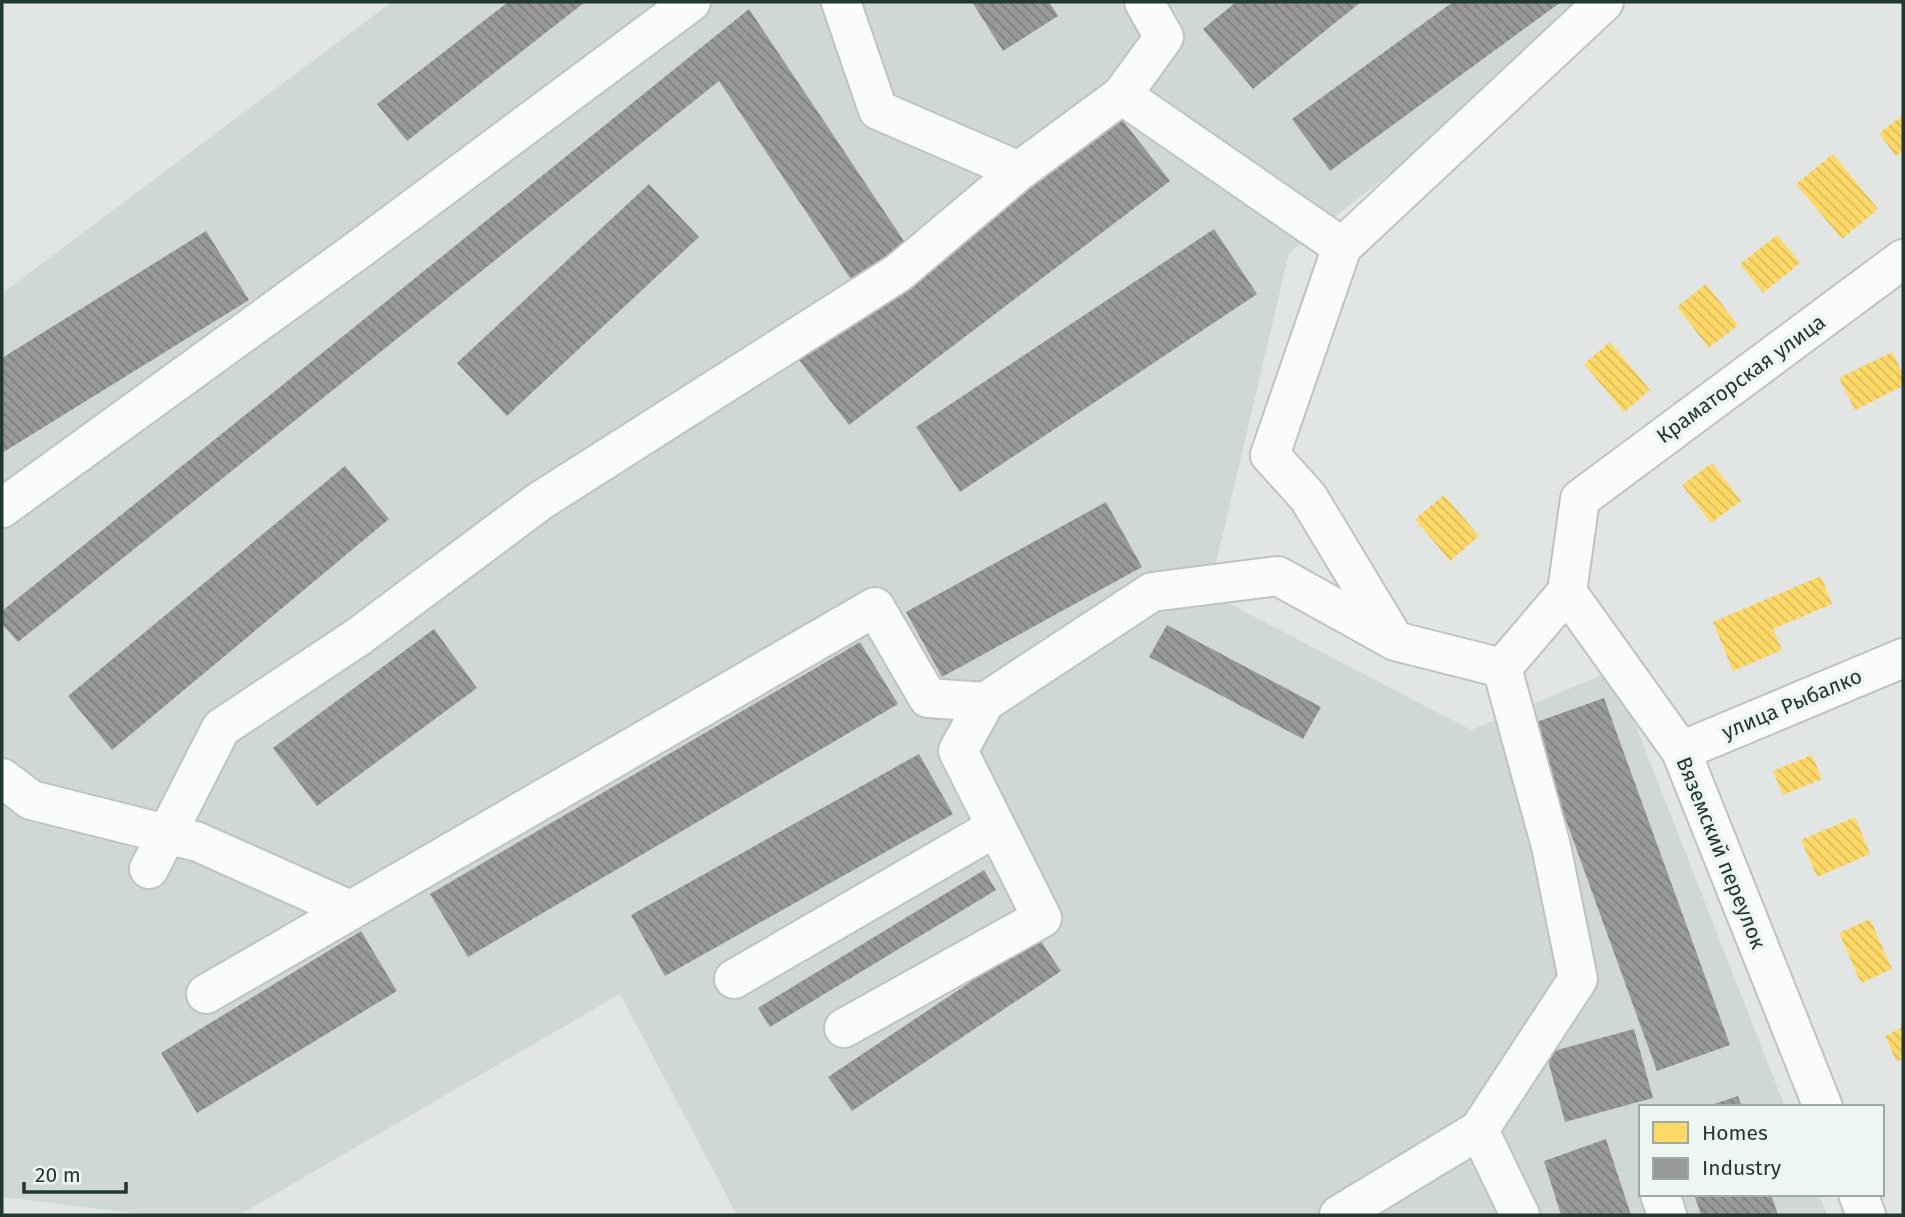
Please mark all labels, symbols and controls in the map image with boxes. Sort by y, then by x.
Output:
street label: Краматорская улица [1651,309,1831,449]
street label: улица Рыбалко [1718,663,1866,745]
street label: Вяземский переулок [1671,753,1771,953]
legend [1639,1105,1884,1196]
text: Homes [1702,1120,1768,1146]
scale bar [24,1150,126,1194]
text: Industry [1702,1155,1782,1181]
text: 20 m [35,1162,81,1188]

